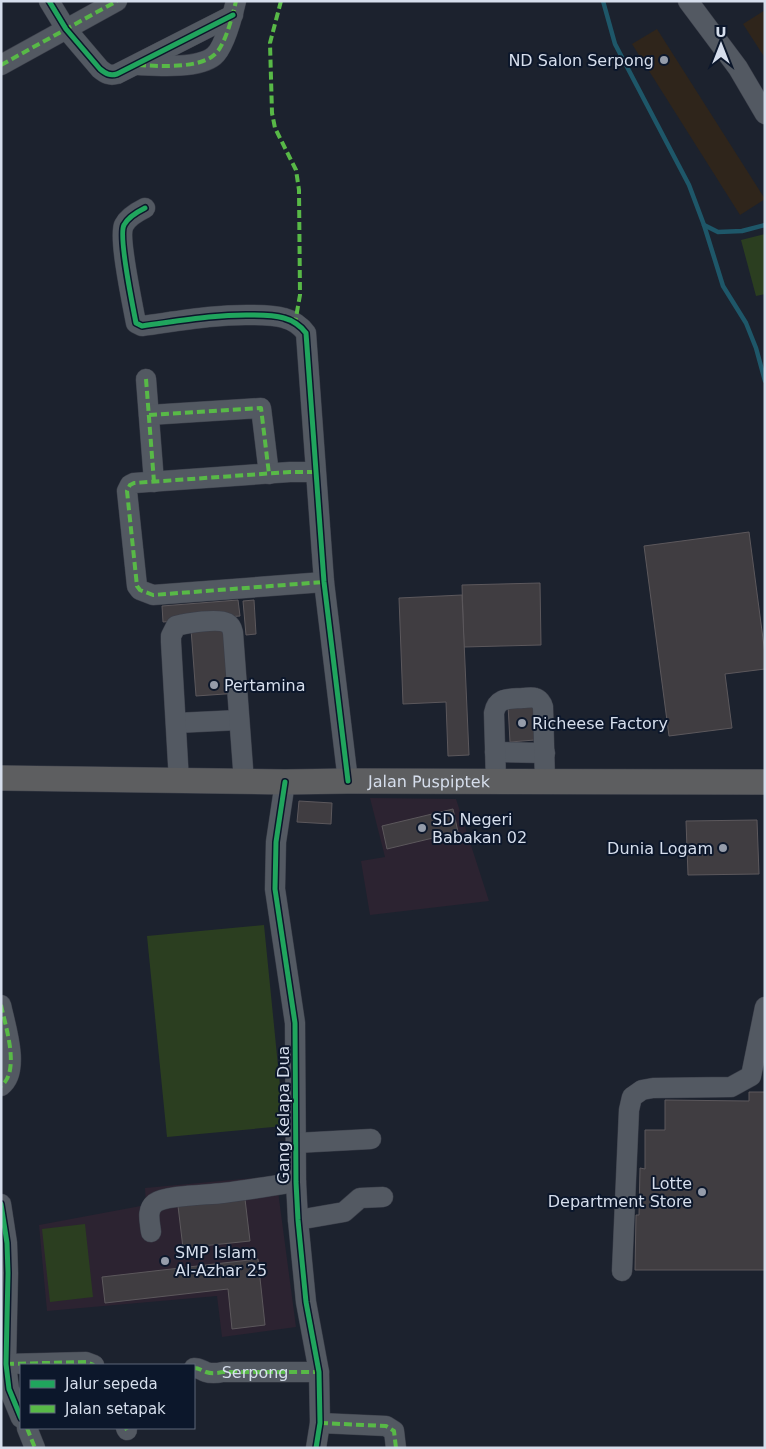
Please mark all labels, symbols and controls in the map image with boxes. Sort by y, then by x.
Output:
north arrow [696,20,746,70]
text: U [715,24,727,40]
place label: ND Salon Serpong [508,51,654,70]
marker: ND Salon Serpong [658,54,670,66]
place label: Pertamina [224,676,306,695]
marker: Pertamina [208,679,220,691]
place label: Richeese Factory [532,714,668,733]
marker: Richeese Factory [516,717,528,729]
street label: Jalan Puspiptek [367,772,491,791]
place label: SD Negeri Babakan 02 [432,810,527,847]
marker: SD Negeri Babakan 02 [416,822,428,834]
place label: Dunia Logam [607,839,713,858]
marker: Dunia Logam [717,842,729,854]
street label: Gang Kelapa Dua [274,1046,293,1184]
place label: Lotte Department Store [548,1174,692,1211]
marker: Lotte Department Store [696,1186,708,1198]
place label: SMP Islam Al-Azhar 25 [175,1243,267,1280]
marker: SMP Islam Al-Azhar 25 [159,1255,171,1267]
street label: Serpong [222,1363,288,1382]
legend [20,1364,195,1429]
text: Jalur sepeda [64,1375,158,1393]
text: Jalan setapak [64,1400,166,1418]

